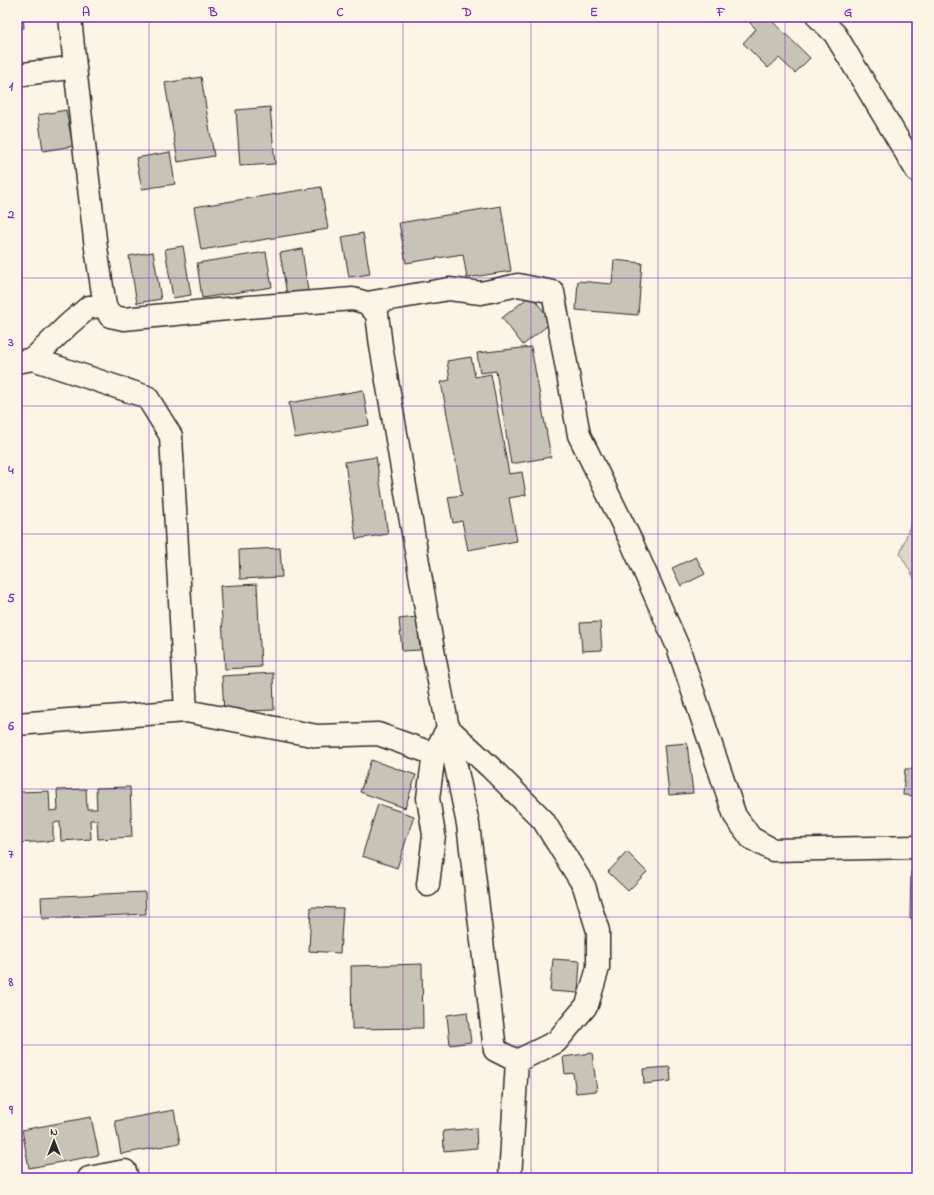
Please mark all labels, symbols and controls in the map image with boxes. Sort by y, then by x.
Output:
text: A [82,3,90,22]
text: B [208,3,218,22]
text: C [336,3,344,22]
text: D [461,3,472,22]
text: E [590,3,598,22]
text: F [716,3,726,22]
text: G [844,3,852,22]
text: 1 [9,77,14,96]
text: 2 [7,205,15,224]
text: 3 [7,333,14,352]
text: 4 [7,461,14,480]
text: 5 [7,589,15,608]
text: 6 [7,717,14,736]
text: 7 [8,845,14,864]
text: 8 [8,973,14,992]
text: 9 [8,1101,14,1120]
north arrow [34,1121,74,1161]
text: N [50,1124,58,1140]

